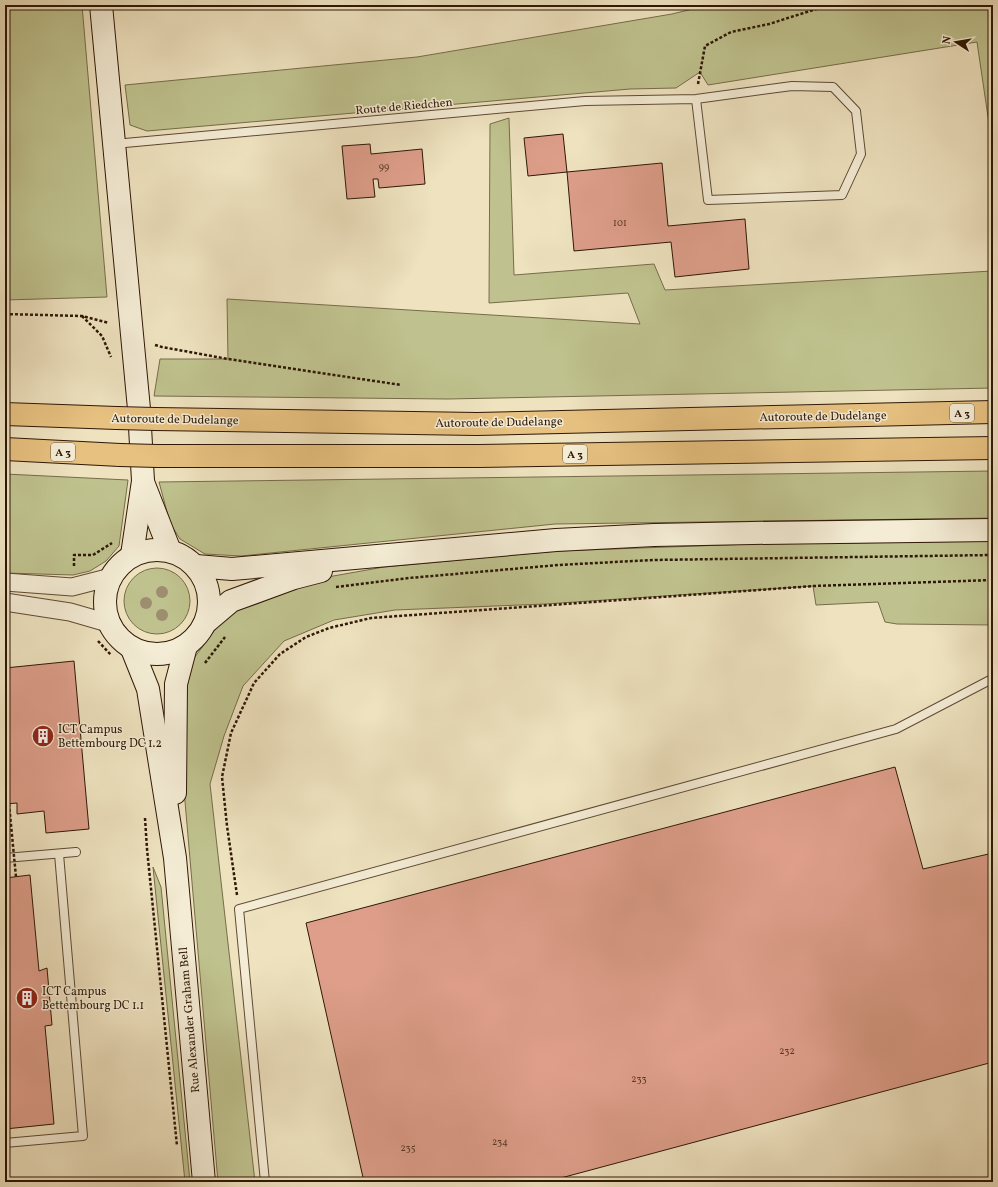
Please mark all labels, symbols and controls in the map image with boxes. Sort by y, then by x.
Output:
north arrow [936,22,976,62]
text: N [940,35,956,46]
street label: Route de Riedchen [355,95,453,119]
house number: 99 [379,160,389,174]
house number: 101 [613,216,627,230]
road number: A 3 [950,404,974,422]
street label: Autoroute de Dudelange [759,408,887,426]
street label: Autoroute de Dudelange [111,411,239,429]
street label: Autoroute de Dudelange [435,414,563,432]
road number: A 3 [51,443,75,461]
road number: A 3 [563,445,587,463]
place label: ICT Campus Bettembourg DC 1.2 [58,722,162,752]
building icon: ICT Campus Bettembourg DC 1.2 [30,723,56,749]
street label: Rue Alexander Graham Bell [176,946,204,1094]
place label: ICT Campus Bettembourg DC 1.1 [42,984,144,1014]
building icon: ICT Campus Bettembourg DC 1.1 [14,985,40,1011]
house number: 232 [779,1044,795,1058]
house number: 233 [631,1072,647,1086]
house number: 234 [492,1135,508,1149]
house number: 235 [400,1141,416,1155]

